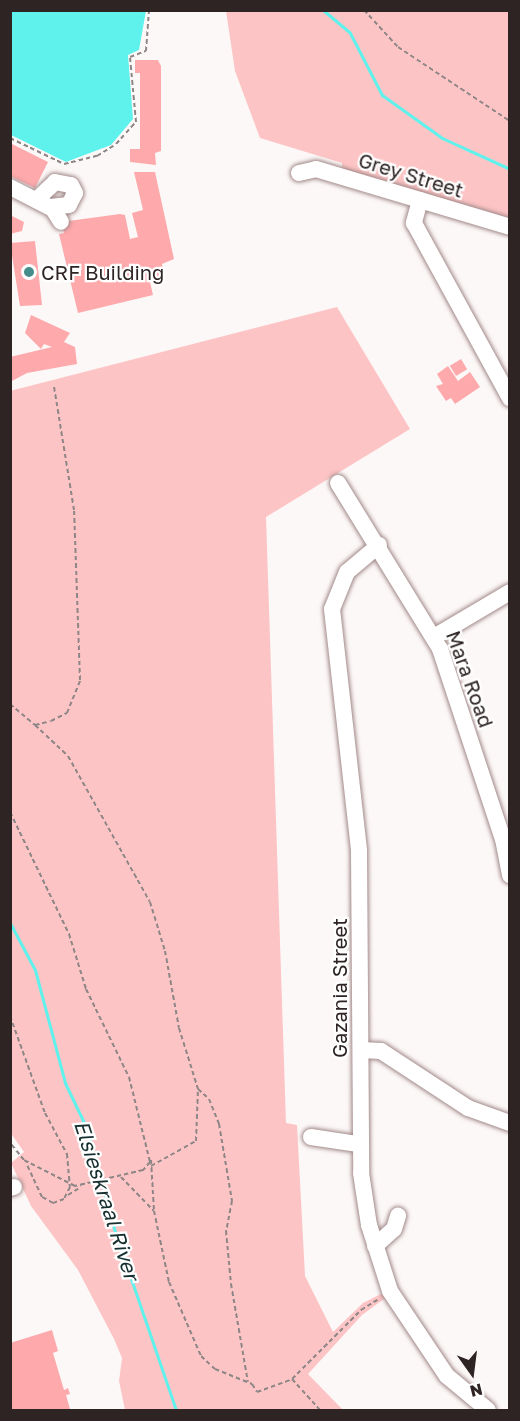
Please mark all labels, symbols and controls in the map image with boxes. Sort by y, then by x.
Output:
street label: Grey Street [356,148,466,202]
place label: CRF Building [41,260,164,284]
marker: CRF Building [22,265,36,279]
street label: Mara Road [441,627,499,731]
street label: Gazania Street [327,918,351,1058]
water label: Elsieskraal River [69,1117,145,1283]
north arrow [442,1343,502,1403]
text: N [468,1379,485,1402]

